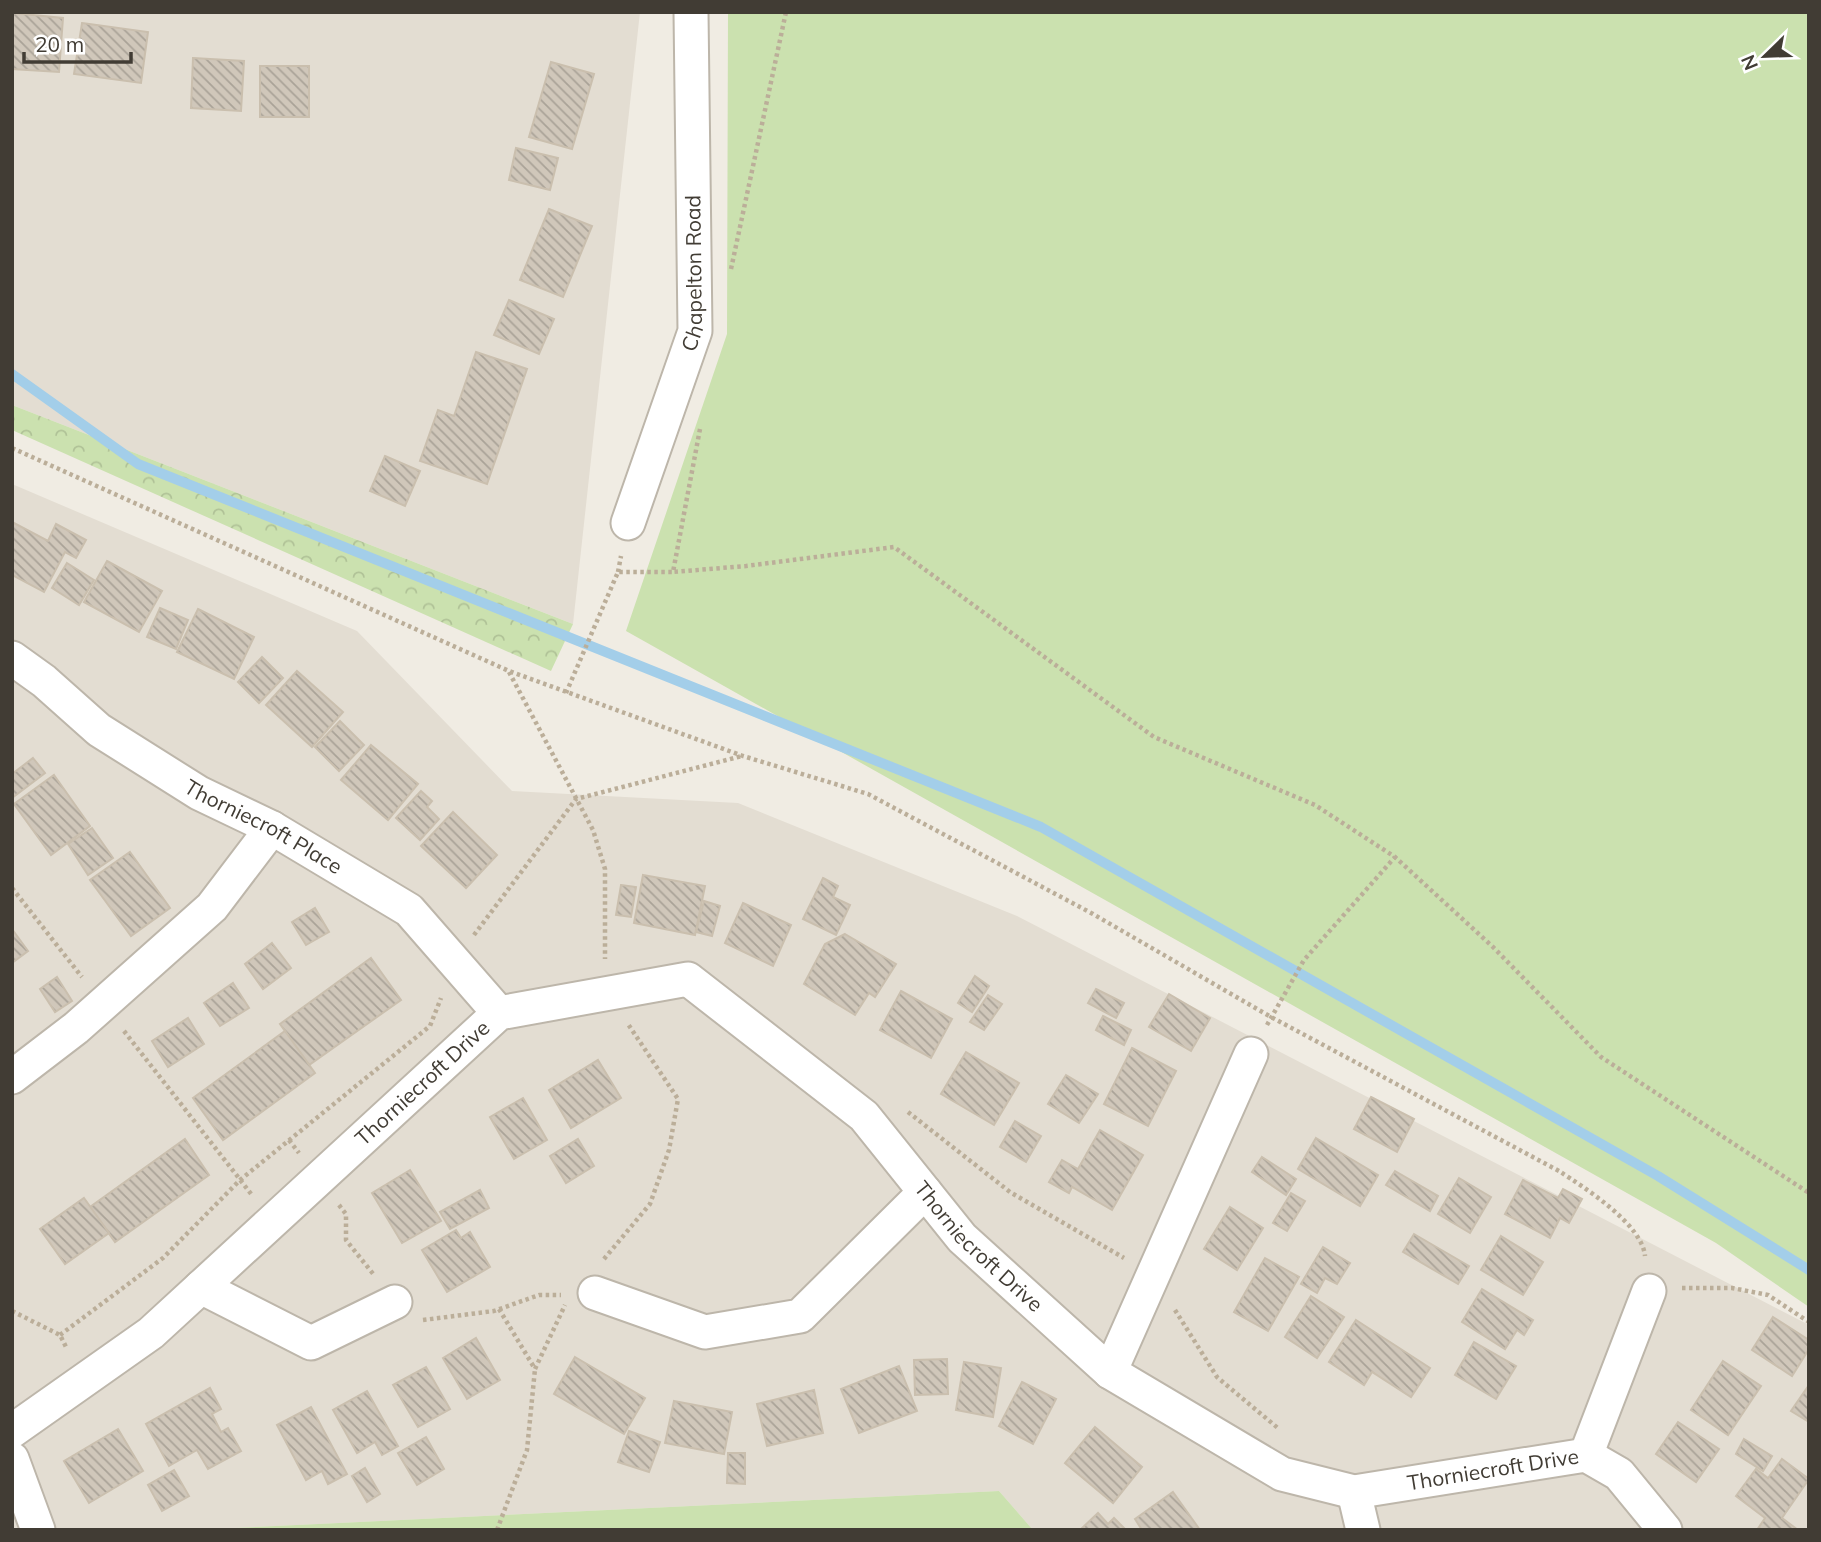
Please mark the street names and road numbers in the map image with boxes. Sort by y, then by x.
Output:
street label: Chapelton Road [675,195,708,355]
street label: Thorniecroft Place [180,773,347,879]
street label: Thorniecroft Drive [349,1014,494,1151]
street label: Thorniecroft Drive [909,1175,1049,1317]
street label: Thorniecroft Drive [1405,1442,1581,1495]

